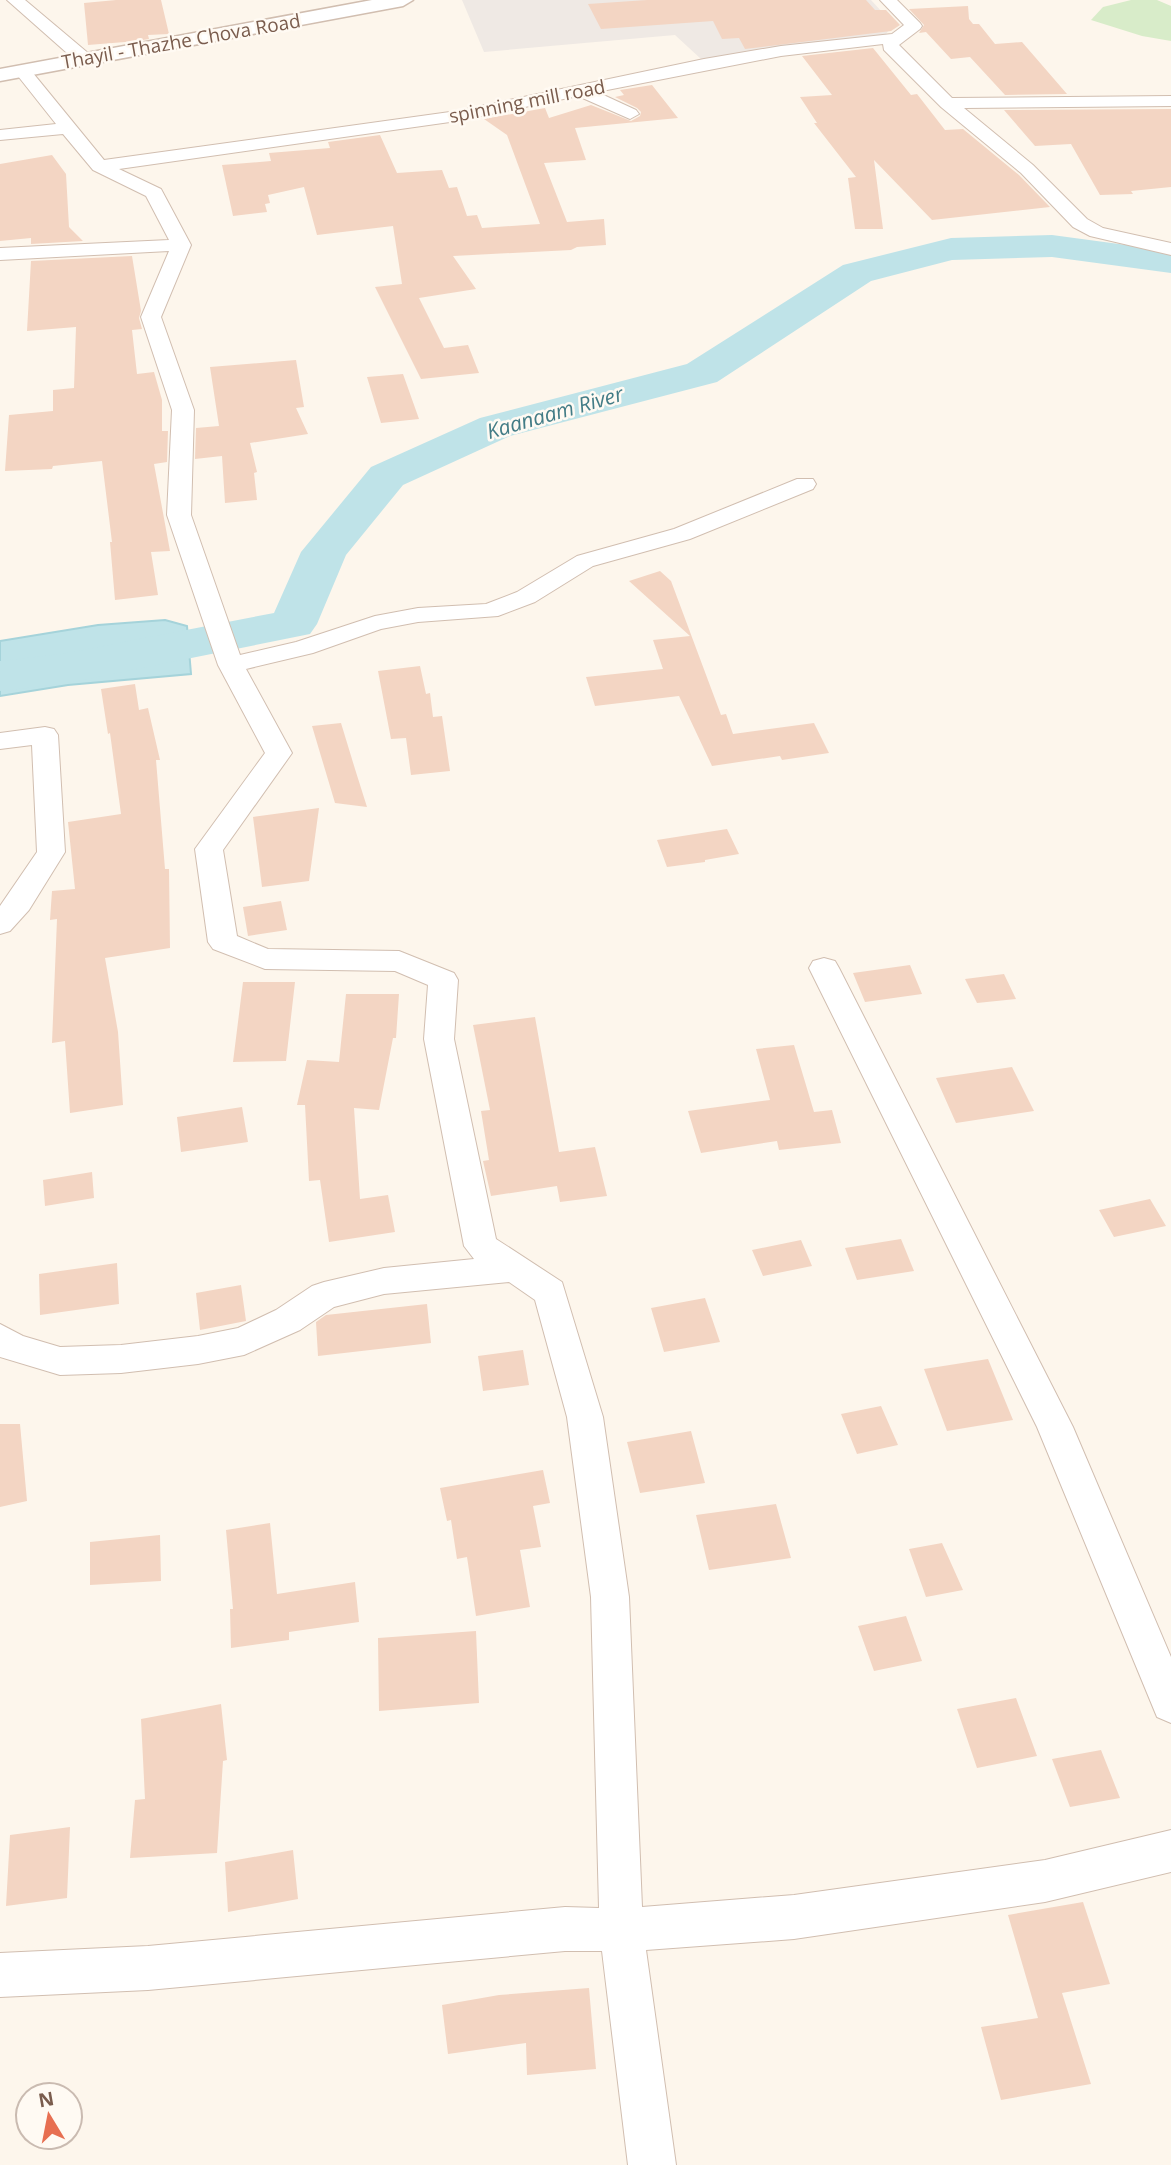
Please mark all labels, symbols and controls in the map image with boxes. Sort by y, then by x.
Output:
street label: Thayil - Thazhe Chova Road [60,7,302,75]
street label: spinning mill road [447,73,607,129]
water label: Kaanaam River [483,379,627,445]
north arrow [14,2081,84,2151]
text: N [36,2085,56,2113]

